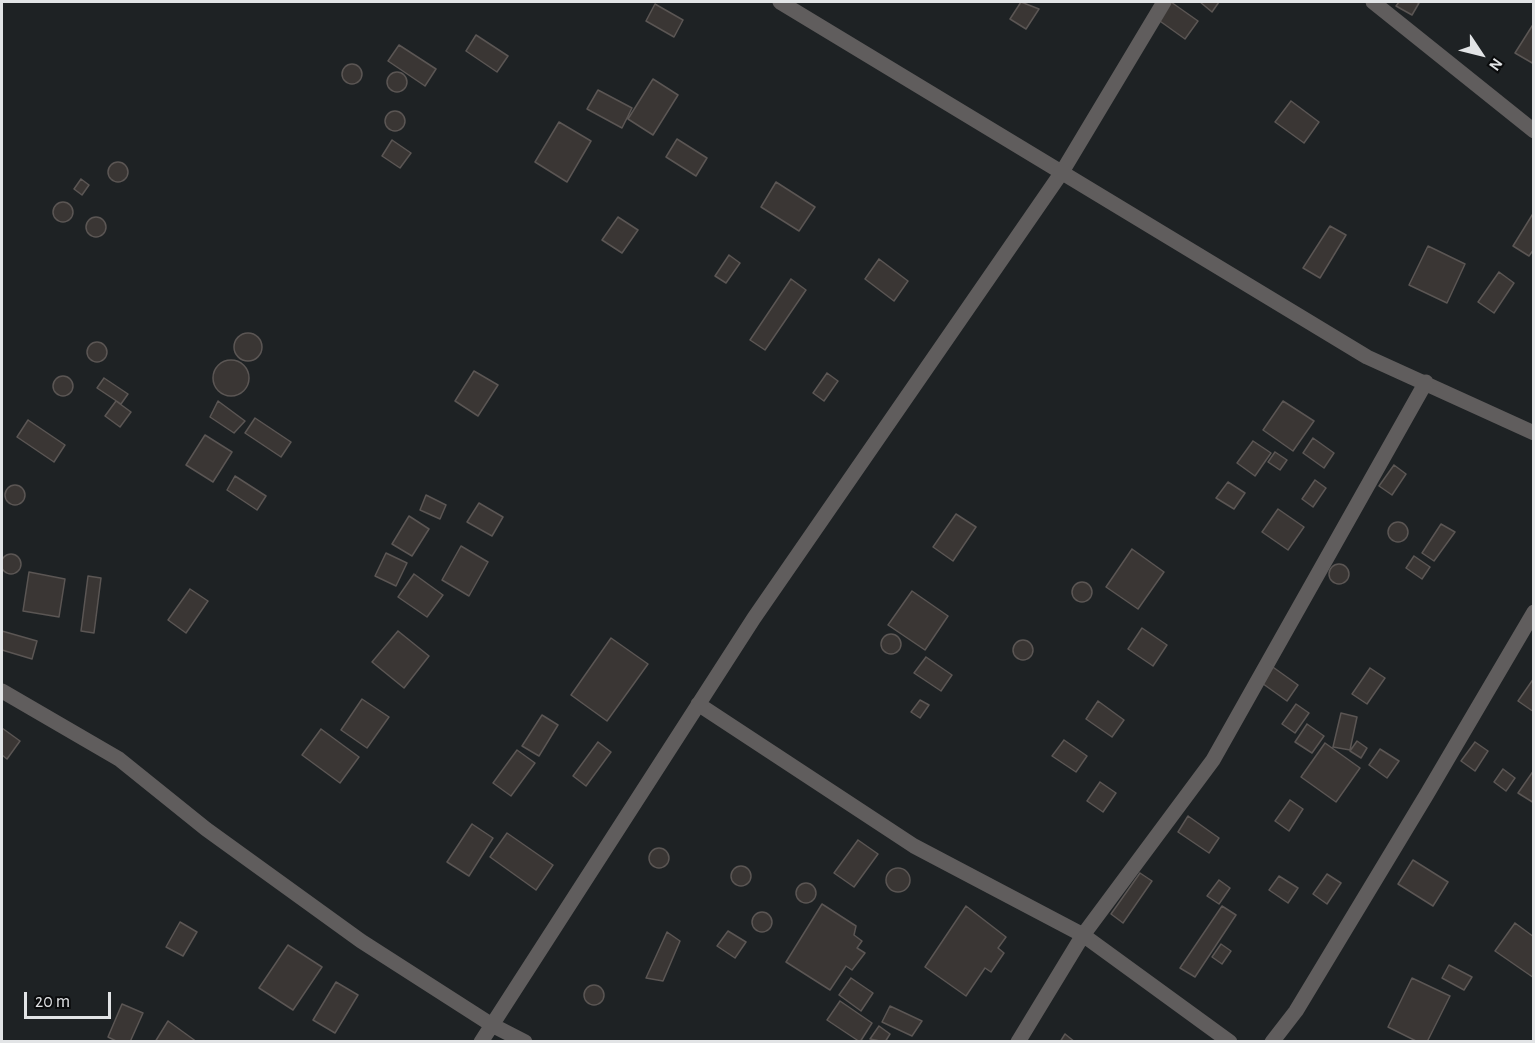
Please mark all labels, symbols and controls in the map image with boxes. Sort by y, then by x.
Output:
north arrow [1451,24,1511,84]
text: N [1486,55,1505,73]
scale bar [27,980,114,1018]
text: 20 m [35,993,70,1011]

